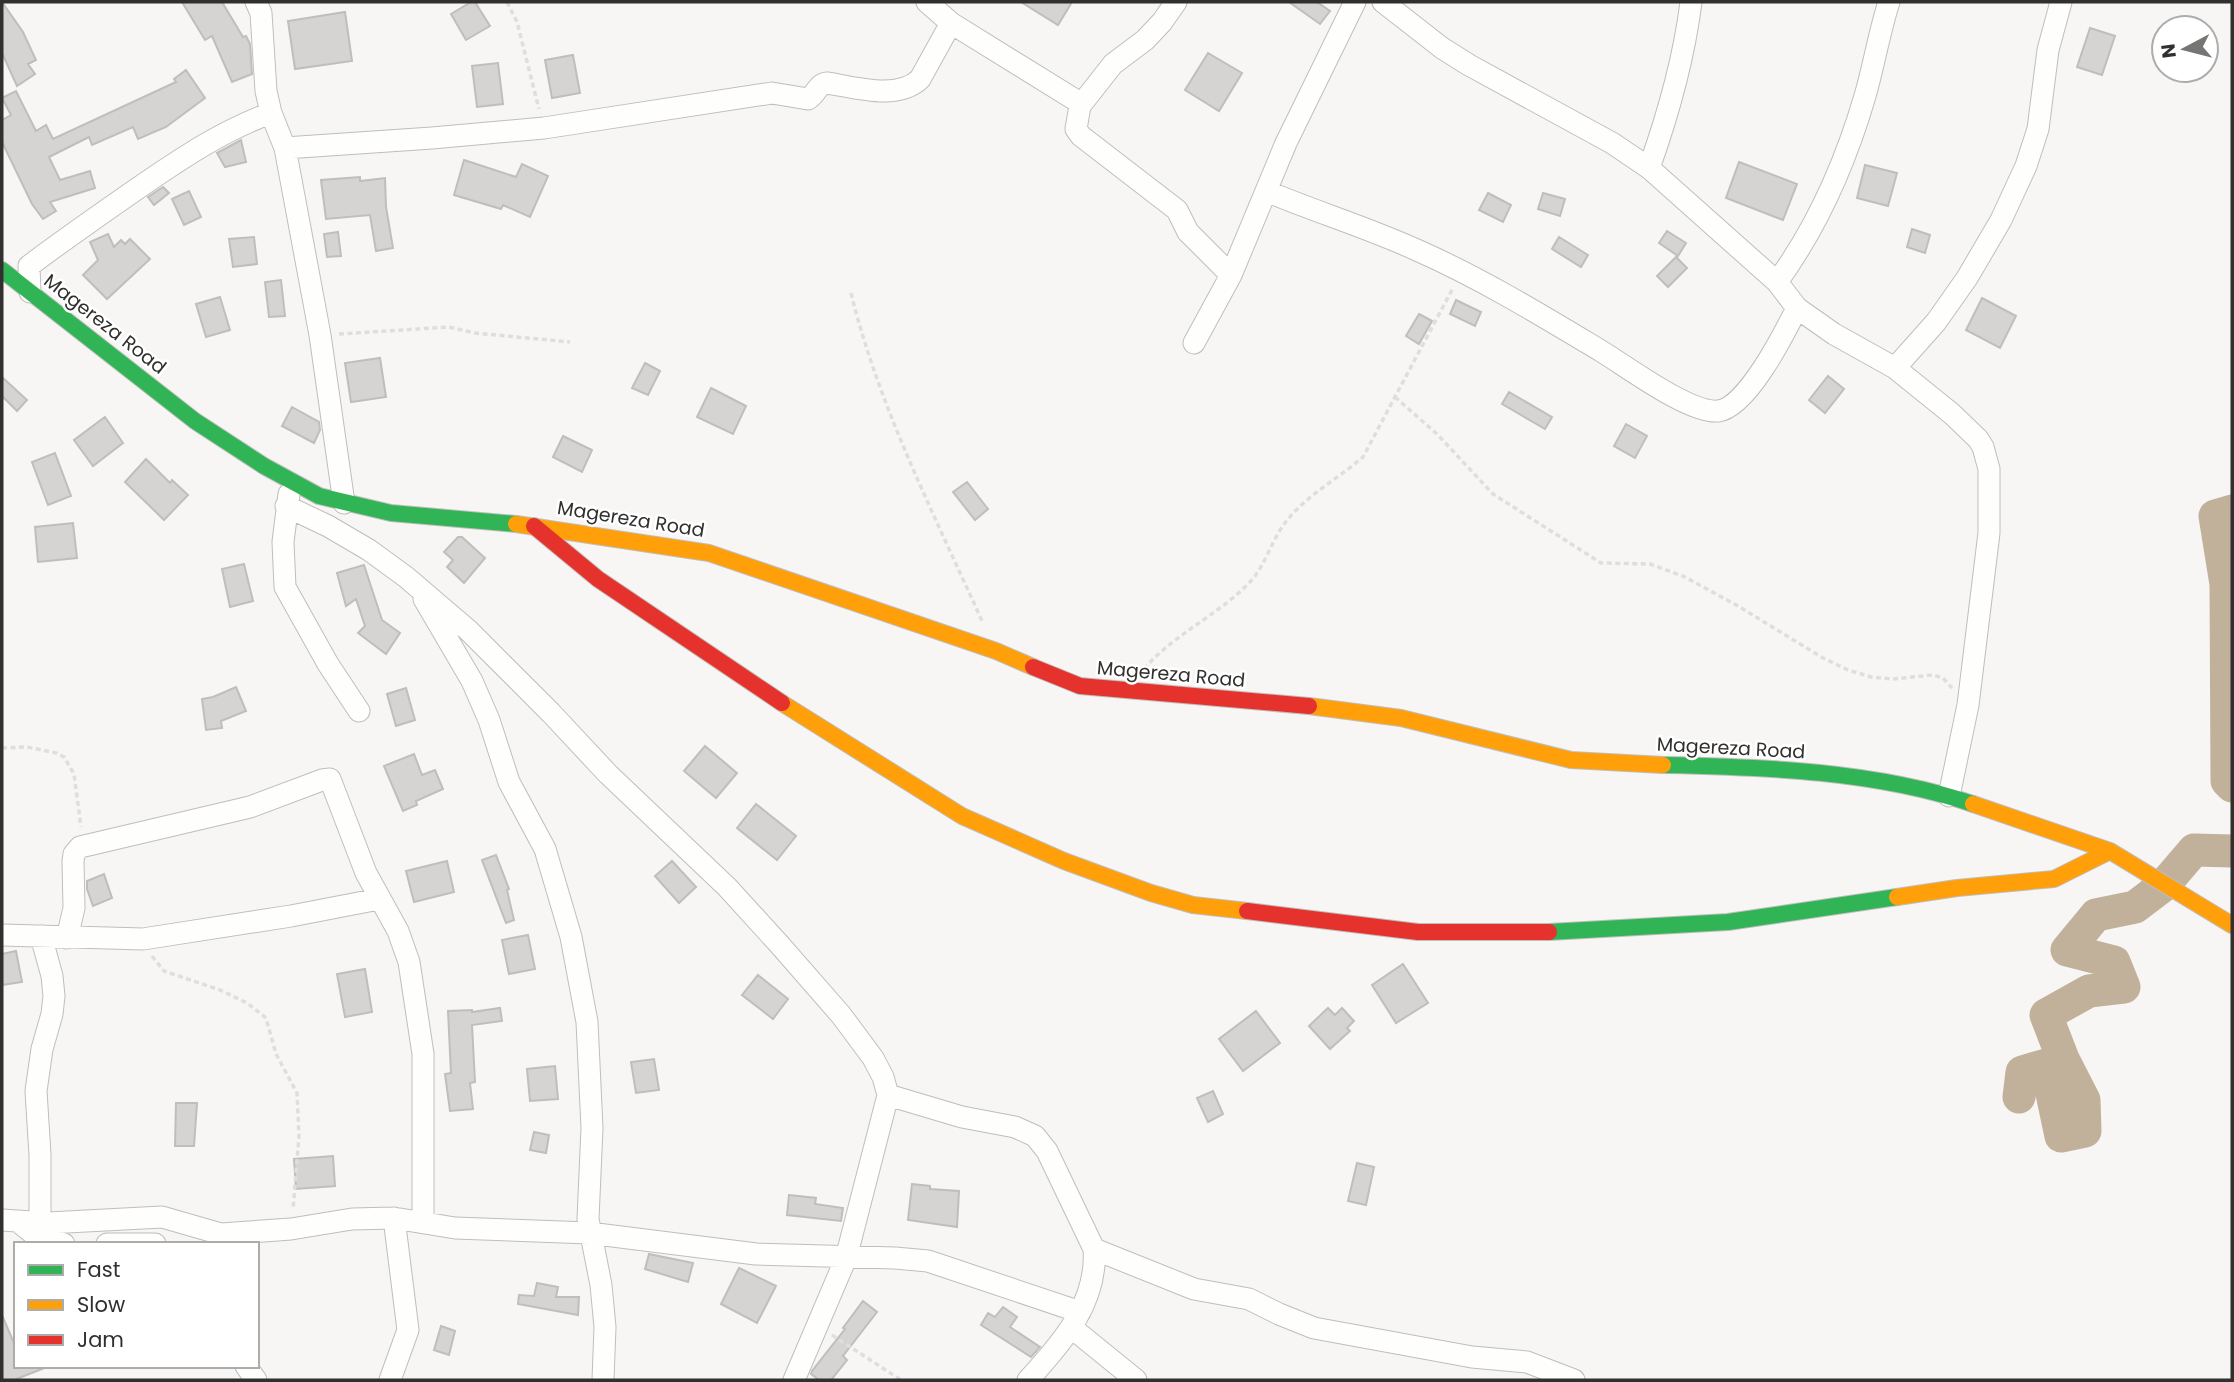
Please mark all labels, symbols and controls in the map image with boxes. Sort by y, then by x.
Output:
north arrow [2150,14,2220,84]
text: N [2154,42,2183,60]
street label: Magereza Road [38,268,172,380]
street label: Magereza Road [555,494,707,544]
street label: Magereza Road [1096,654,1246,694]
street label: Magereza Road [1656,731,1806,765]
legend [14,1242,259,1368]
text: Fast [77,1255,120,1284]
text: Slow [77,1290,125,1319]
text: Jam [77,1325,124,1354]

